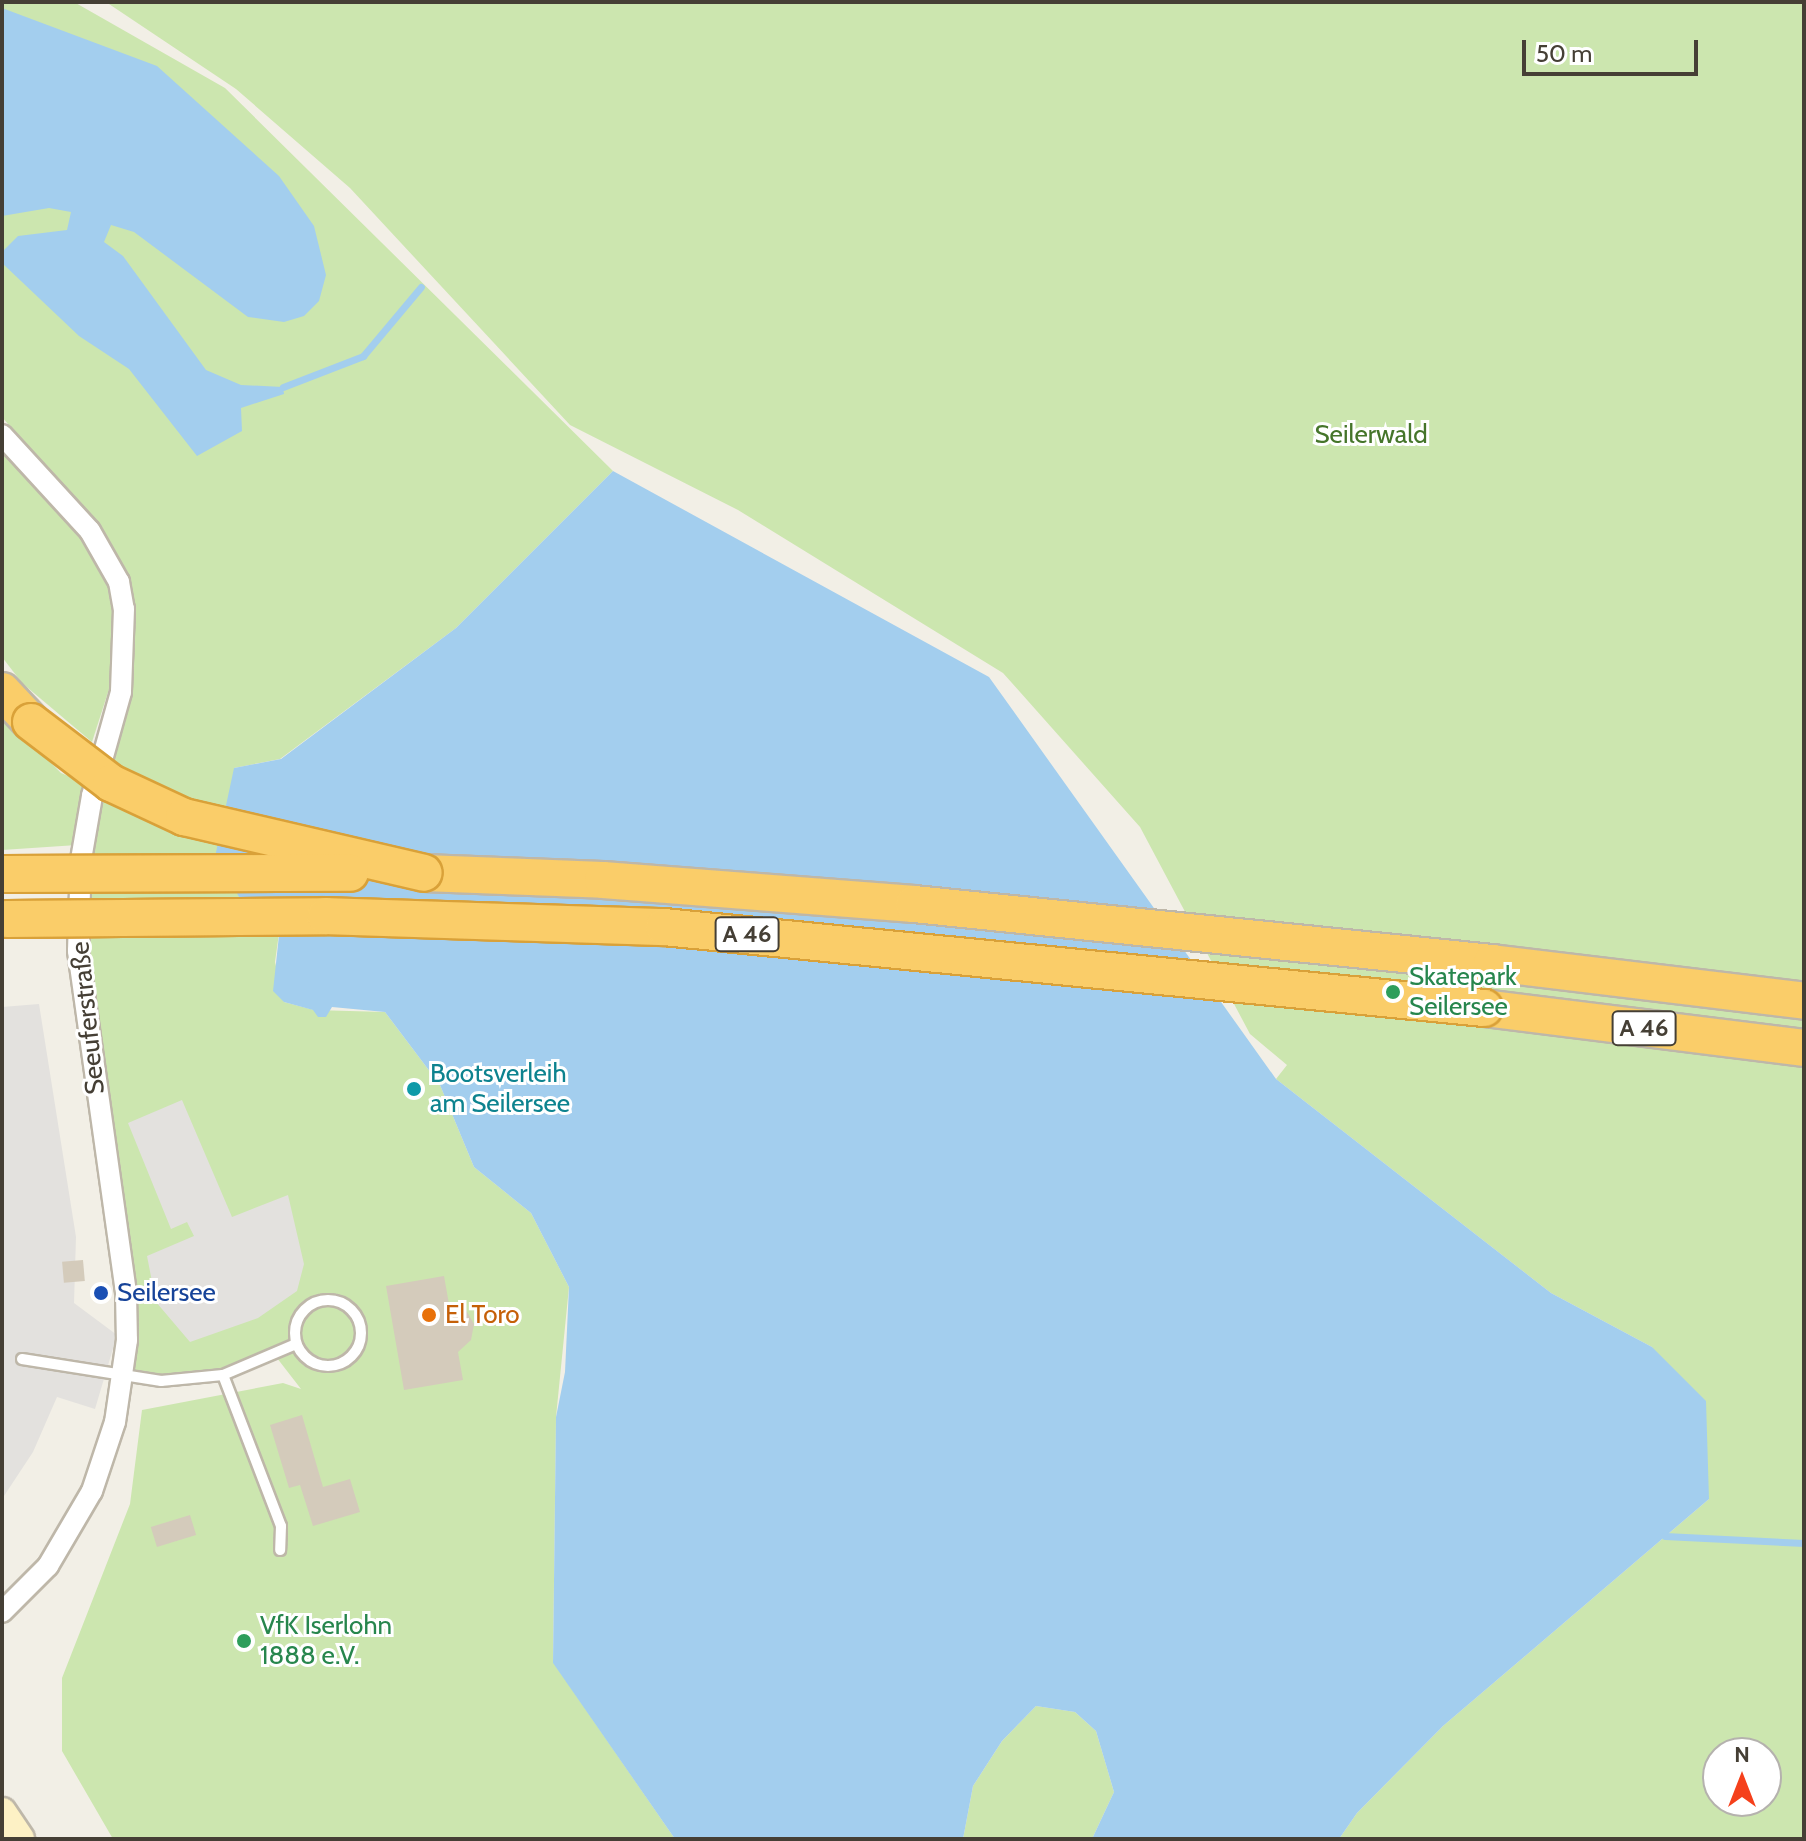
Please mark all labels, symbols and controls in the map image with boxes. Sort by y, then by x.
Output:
scale bar [1526,24,1702,74]
text: 50 m [1536,39,1592,68]
park label: Seilerwald [1314,419,1428,451]
road number: A 46 [713,914,781,954]
street label: Seeuferstraße [64,940,112,1096]
place label: Skatepark Seilersee [1409,961,1517,1022]
marker: Skatepark Seilersee [1384,983,1402,1001]
road number: A 46 [1610,1008,1678,1048]
place label: Bootsverleih am Seilersee [430,1058,570,1120]
marker: Bootsverleih am Seilersee [405,1080,423,1098]
place label: Seilersee [117,1277,216,1309]
marker: Seilersee [92,1284,110,1302]
place label: El Toro [445,1299,520,1331]
marker: El Toro [420,1306,438,1324]
place label: VfK Iserlohn 1888 e.V. [260,1610,392,1672]
marker: VfK Iserlohn 1888 e.V. [235,1632,253,1650]
north arrow [1702,1737,1782,1817]
text: N [1734,1741,1750,1768]

